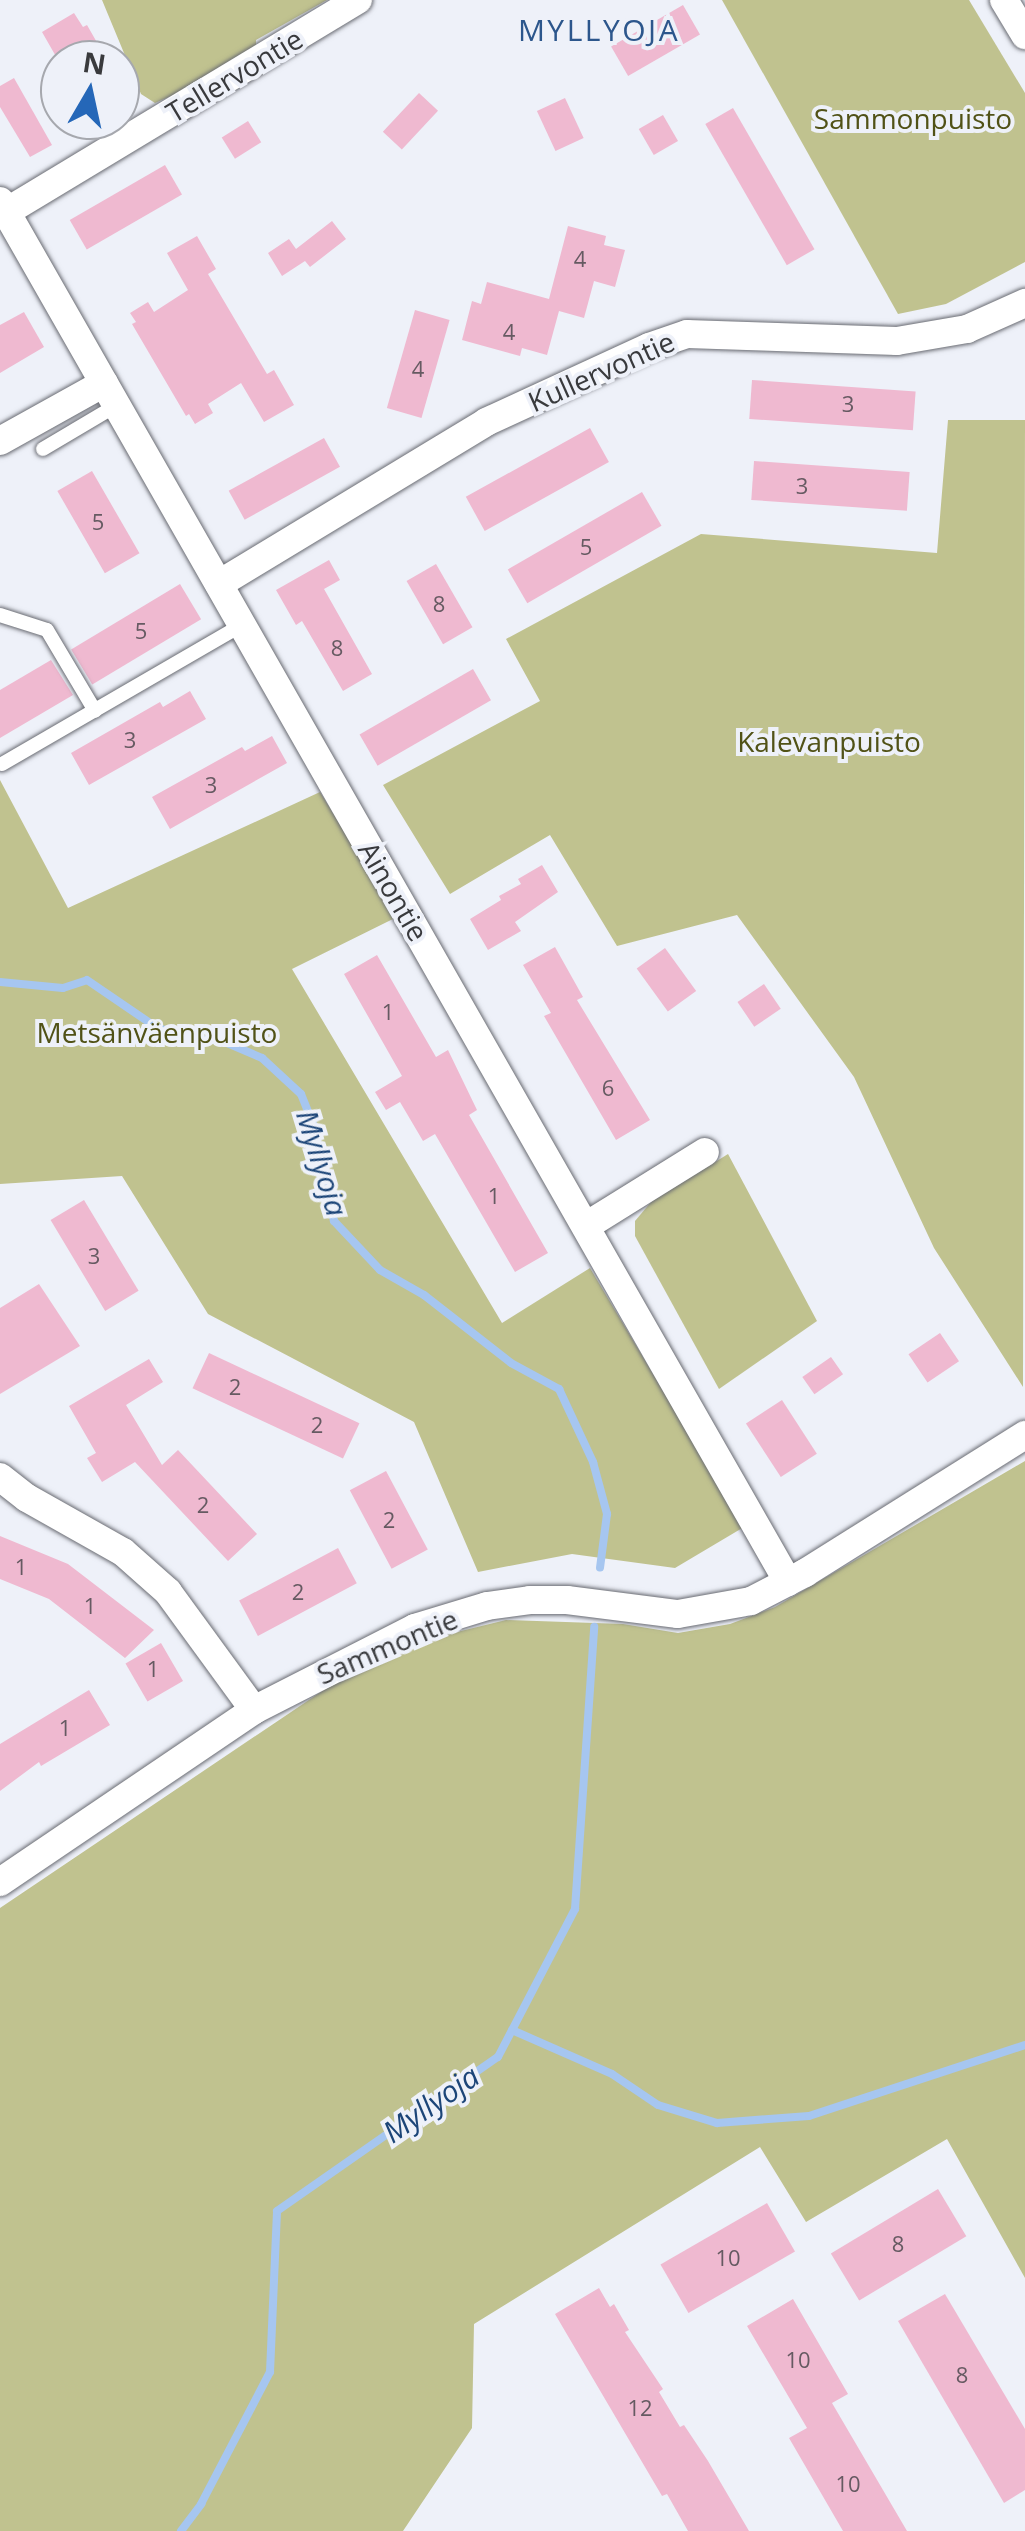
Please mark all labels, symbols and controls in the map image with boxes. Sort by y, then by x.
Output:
district label: MYLLYOJA [518,12,680,48]
street label: Tellervontie [160,21,308,129]
north arrow [40,40,140,140]
text: N [80,42,109,83]
park label: Sammonpuisto [814,101,1012,135]
house number: 4 [574,246,586,272]
house number: 4 [503,319,515,345]
street label: Kullervontie [523,324,679,418]
house number: 4 [412,356,424,382]
house number: 3 [842,391,854,417]
house number: 3 [796,473,808,499]
house number: 5 [92,509,104,535]
house number: 5 [580,534,592,560]
house number: 8 [433,591,445,617]
house number: 5 [135,618,147,644]
house number: 8 [331,635,343,661]
park label: Kalevanpuisto [737,724,921,758]
house number: 3 [124,727,136,753]
house number: 3 [205,772,217,798]
street label: Ainontie [352,836,436,946]
house number: 1 [382,999,394,1025]
park label: Metsänväenpuisto [37,1015,277,1049]
house number: 6 [602,1075,614,1101]
water label: Myllyoja [289,1105,355,1221]
house number: 1 [488,1183,500,1209]
house number: 3 [88,1243,100,1269]
house number: 2 [229,1374,241,1400]
house number: 2 [311,1412,323,1438]
house number: 2 [197,1492,209,1518]
house number: 2 [383,1507,395,1533]
house number: 1 [15,1554,27,1580]
house number: 2 [292,1579,304,1605]
house number: 1 [84,1593,96,1619]
street label: Sammontie [312,1601,462,1691]
house number: 1 [147,1656,159,1682]
house number: 1 [59,1715,71,1741]
water label: Myllyoja [376,2058,486,2150]
house number: 8 [892,2231,904,2257]
house number: 10 [715,2245,741,2271]
house number: 10 [785,2347,811,2373]
house number: 8 [956,2362,968,2388]
house number: 12 [627,2395,653,2421]
house number: 10 [835,2471,861,2497]

